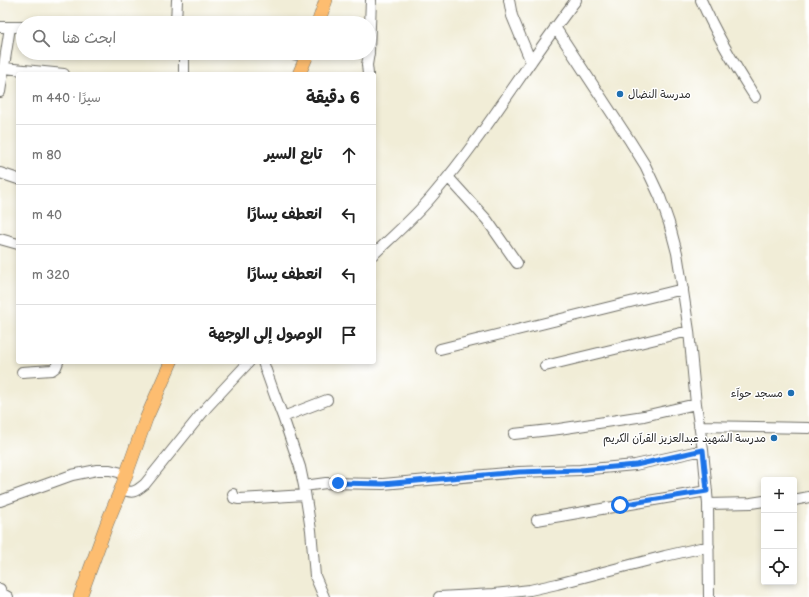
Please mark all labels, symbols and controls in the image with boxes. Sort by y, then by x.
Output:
search box [16,16,376,60]
icon: search [30,27,52,49]
text: ابحث هنا [62,29,116,48]
text: 6 دقيقة [306,88,360,108]
place label: مدرسة النضال [628,88,691,101]
marker: مدرسة النضال [615,89,625,99]
text: سيرًا · 440 m [32,90,101,106]
icon: ahead [338,144,360,166]
text: تابع السير [264,145,322,164]
text: 80 m [32,147,62,163]
icon: left [338,204,360,226]
text: انعطف يسارًا [247,205,322,224]
text: 40 m [32,207,62,223]
icon: left [338,264,360,286]
text: انعطف يسارًا [247,265,322,284]
text: 320 m [32,267,70,283]
icon: arrive [338,324,360,346]
text: الوصول إلى الوجهة [208,325,322,344]
place label: مسجد حوآء [731,387,783,401]
marker: مسجد حوآء [786,388,796,398]
place label: مدرسة الشهيد عبدالعزيز القرآن الكريم [603,432,766,447]
marker: مدرسة الشهيد عبدالعزيز القرآن الكريم [769,433,779,443]
route end [329,474,347,492]
map controls [761,477,797,585]
button: + [761,477,797,513]
route start [611,496,629,514]
button: − [761,513,797,549]
button: locate [761,549,797,585]

